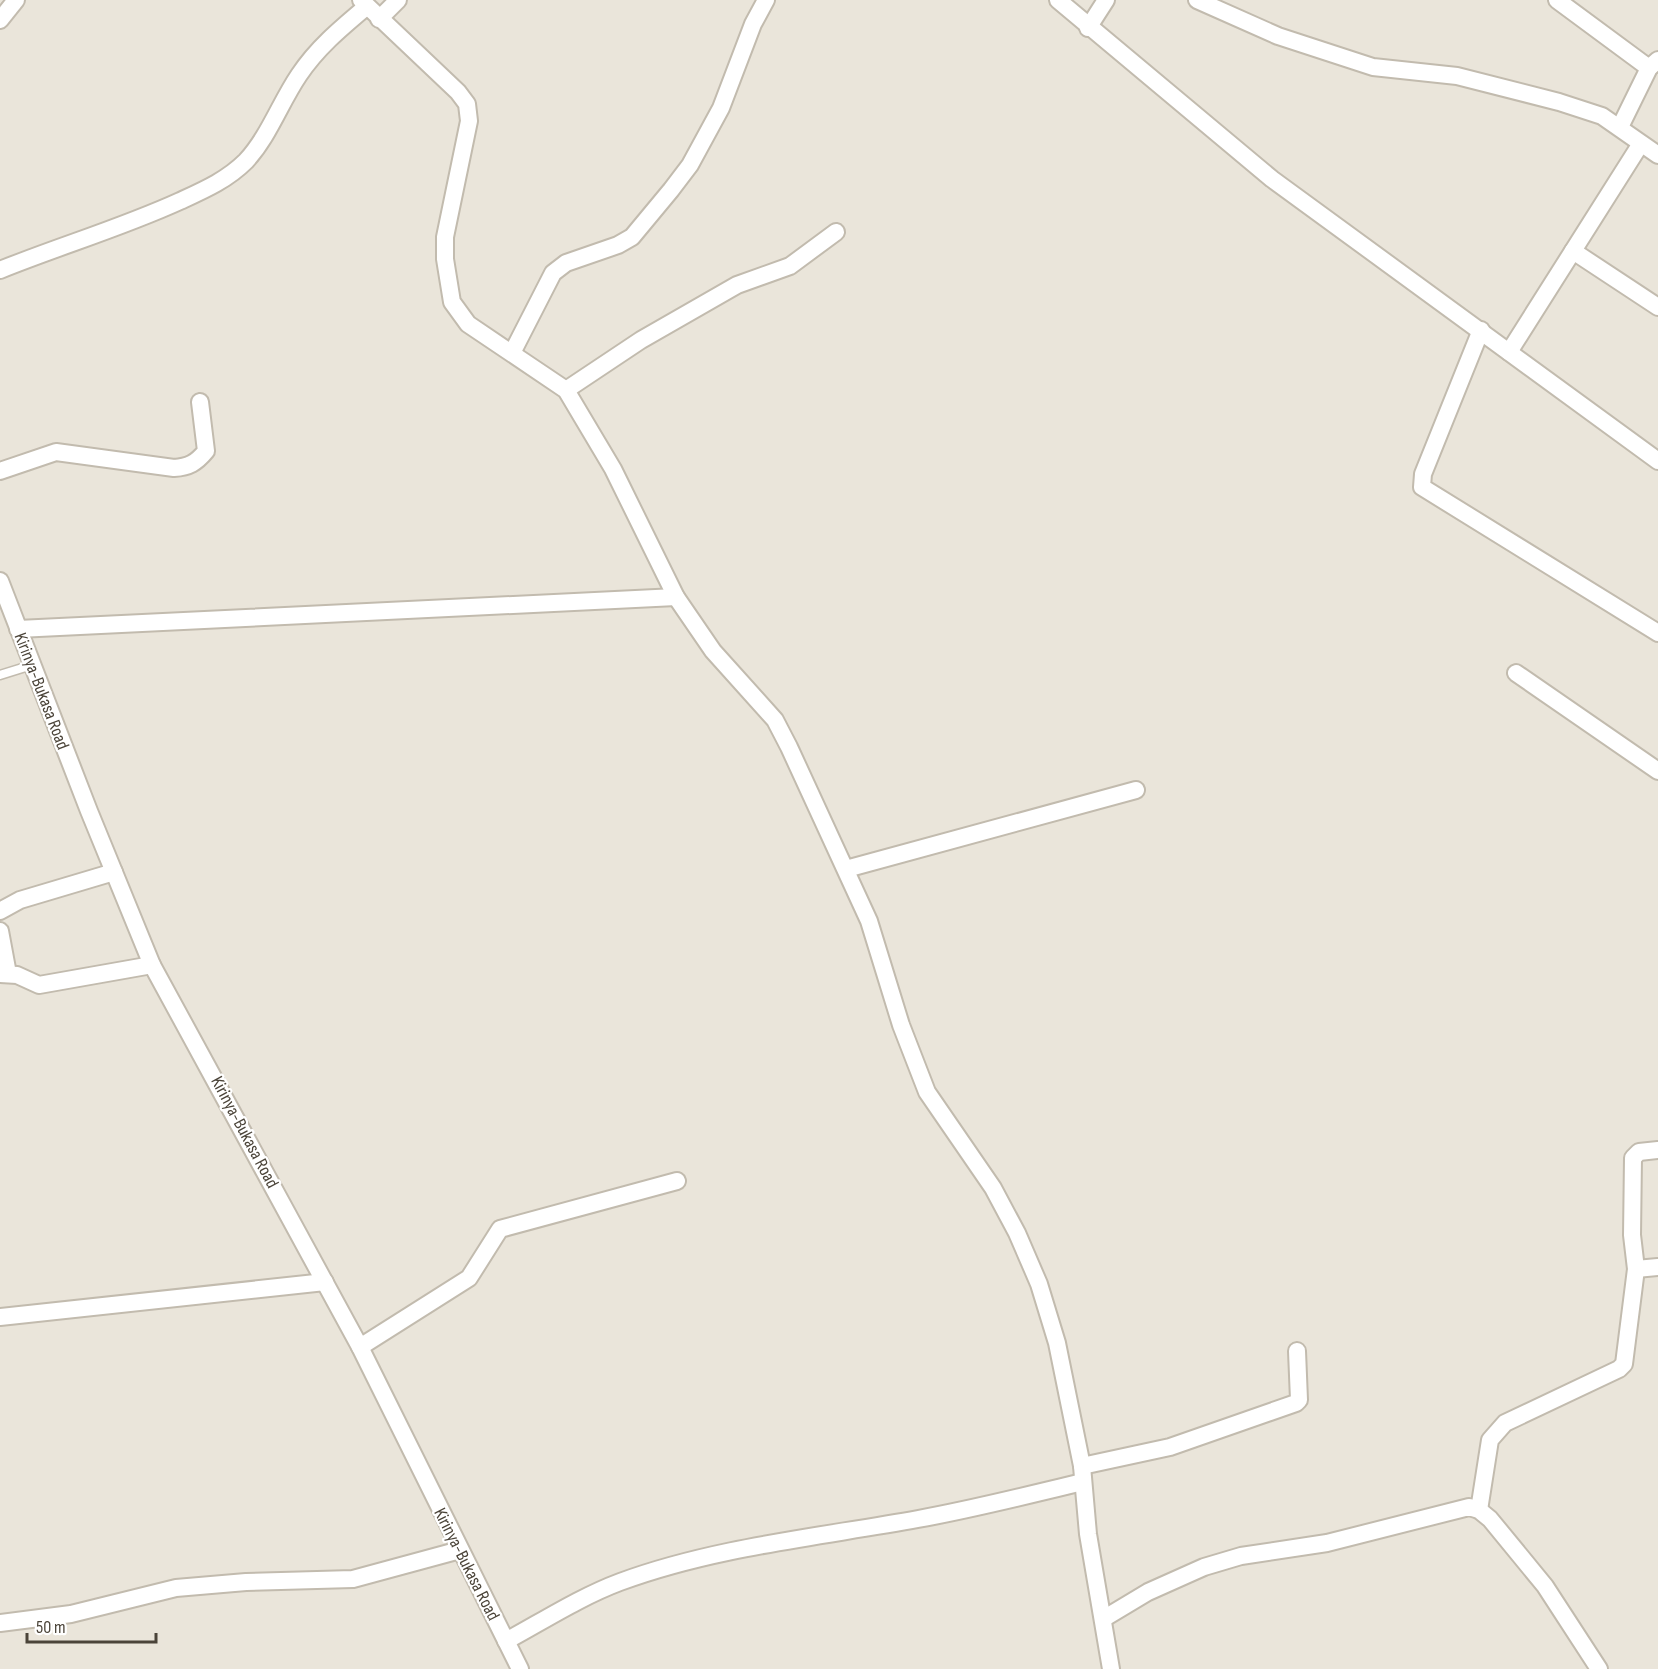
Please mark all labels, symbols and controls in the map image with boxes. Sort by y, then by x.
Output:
street label: Kirinya-Bukasa Road [10,630,73,753]
street label: Kirinya-Bukasa Road [206,1073,283,1192]
street label: Kirinya-Bukasa Road [429,1504,504,1624]
scale bar [27,1606,156,1644]
text: 50 m [36,1617,66,1638]

